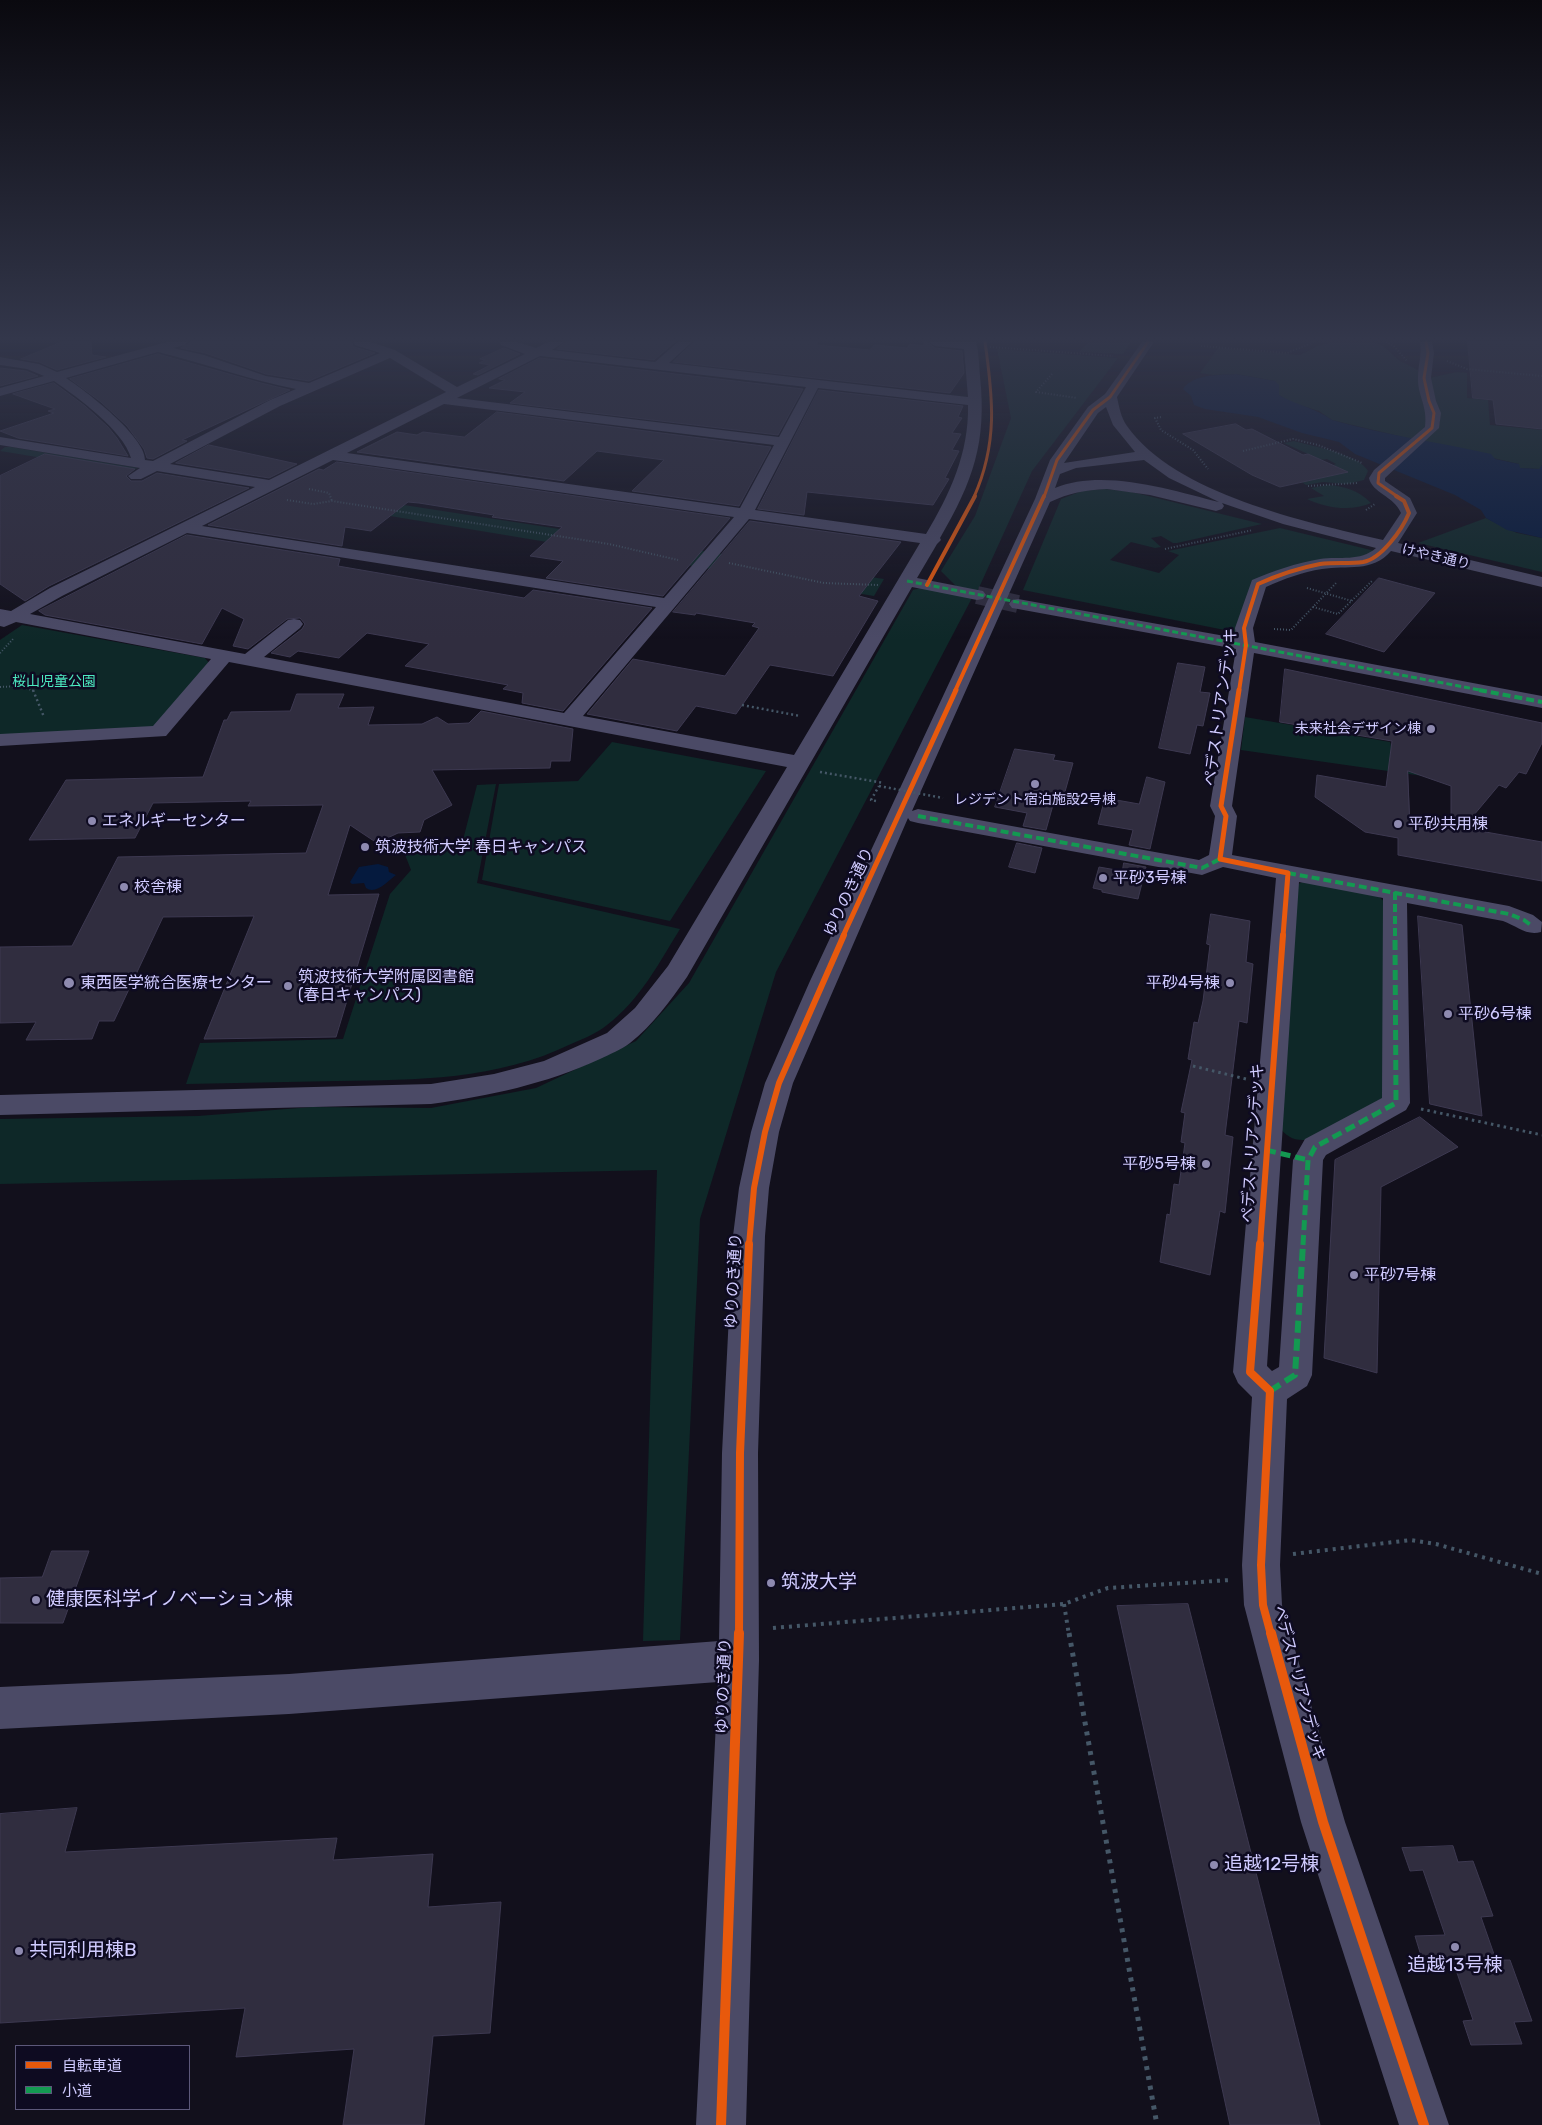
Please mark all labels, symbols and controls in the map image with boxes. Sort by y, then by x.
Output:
street label: けやき通り [1400,541,1472,573]
street label: ペデストリアンデッキ [1200,626,1242,788]
park label: 桜山児童公園 [12,674,96,690]
place label: 未来社会デザイン棟 [1295,721,1421,737]
marker: 未来社会デザイン棟 [1425,723,1437,735]
marker: レジデント宿泊施設2号棟 [1029,778,1041,790]
place label: レジデント宿泊施設2号棟 [954,792,1116,808]
place label: エネルギーセンター [102,811,246,831]
place label: 平砂共用棟 [1408,814,1488,834]
marker: エネルギーセンター [86,815,98,827]
marker: 平砂共用棟 [1392,818,1404,830]
place label: 筑波技術大学 春日キャンパス [375,837,587,857]
marker: 筑波技術大学 春日キャンパス [359,841,371,853]
street label: ゆりのき通り [820,844,878,940]
place label: 平砂3号棟 [1113,868,1187,888]
marker: 平砂3号棟 [1097,872,1109,884]
place label: 校舎棟 [134,877,182,897]
marker: 校舎棟 [118,881,130,893]
place label: 筑波技術大学附属図書館 (春日キャンパス) [298,967,474,1005]
place label: 東西医学統合医療センター [80,973,272,993]
place label: 平砂4号棟 [1146,973,1220,993]
marker: 東西医学統合医療センター [62,976,76,990]
marker: 平砂4号棟 [1224,977,1236,989]
marker: 筑波技術大学附属図書館 (春日キャンパス) [282,980,294,992]
place label: 平砂6号棟 [1458,1004,1532,1024]
marker: 平砂6号棟 [1442,1008,1454,1020]
street label: ペデストリアンデッキ [1238,1063,1268,1223]
place label: 平砂5号棟 [1122,1154,1196,1174]
marker: 平砂5号棟 [1200,1158,1212,1170]
street label: ゆりのき通り [722,1233,746,1329]
place label: 平砂7号棟 [1364,1265,1436,1285]
marker: 平砂7号棟 [1348,1269,1360,1281]
place label: 筑波大学 [781,1572,857,1594]
marker: 筑波大学 [765,1577,777,1589]
place label: 健康医科学イノベーション棟 [46,1589,293,1611]
marker: 健康医科学イノベーション棟 [30,1594,42,1606]
street label: ペデストリアンデッキ [1269,1603,1329,1763]
street label: ゆりのき通り [713,1638,735,1734]
place label: 追越12号棟 [1224,1854,1319,1876]
marker: 追越12号棟 [1208,1859,1220,1871]
place label: 共同利用棟B [29,1940,137,1962]
marker: 追越13号棟 [1449,1941,1461,1953]
marker: 共同利用棟B [13,1945,25,1957]
place label: 追越13号棟 [1407,1955,1503,1977]
legend [15,2045,190,2110]
text: 自転車道 [62,2057,122,2075]
text: 小道 [62,2082,92,2100]

